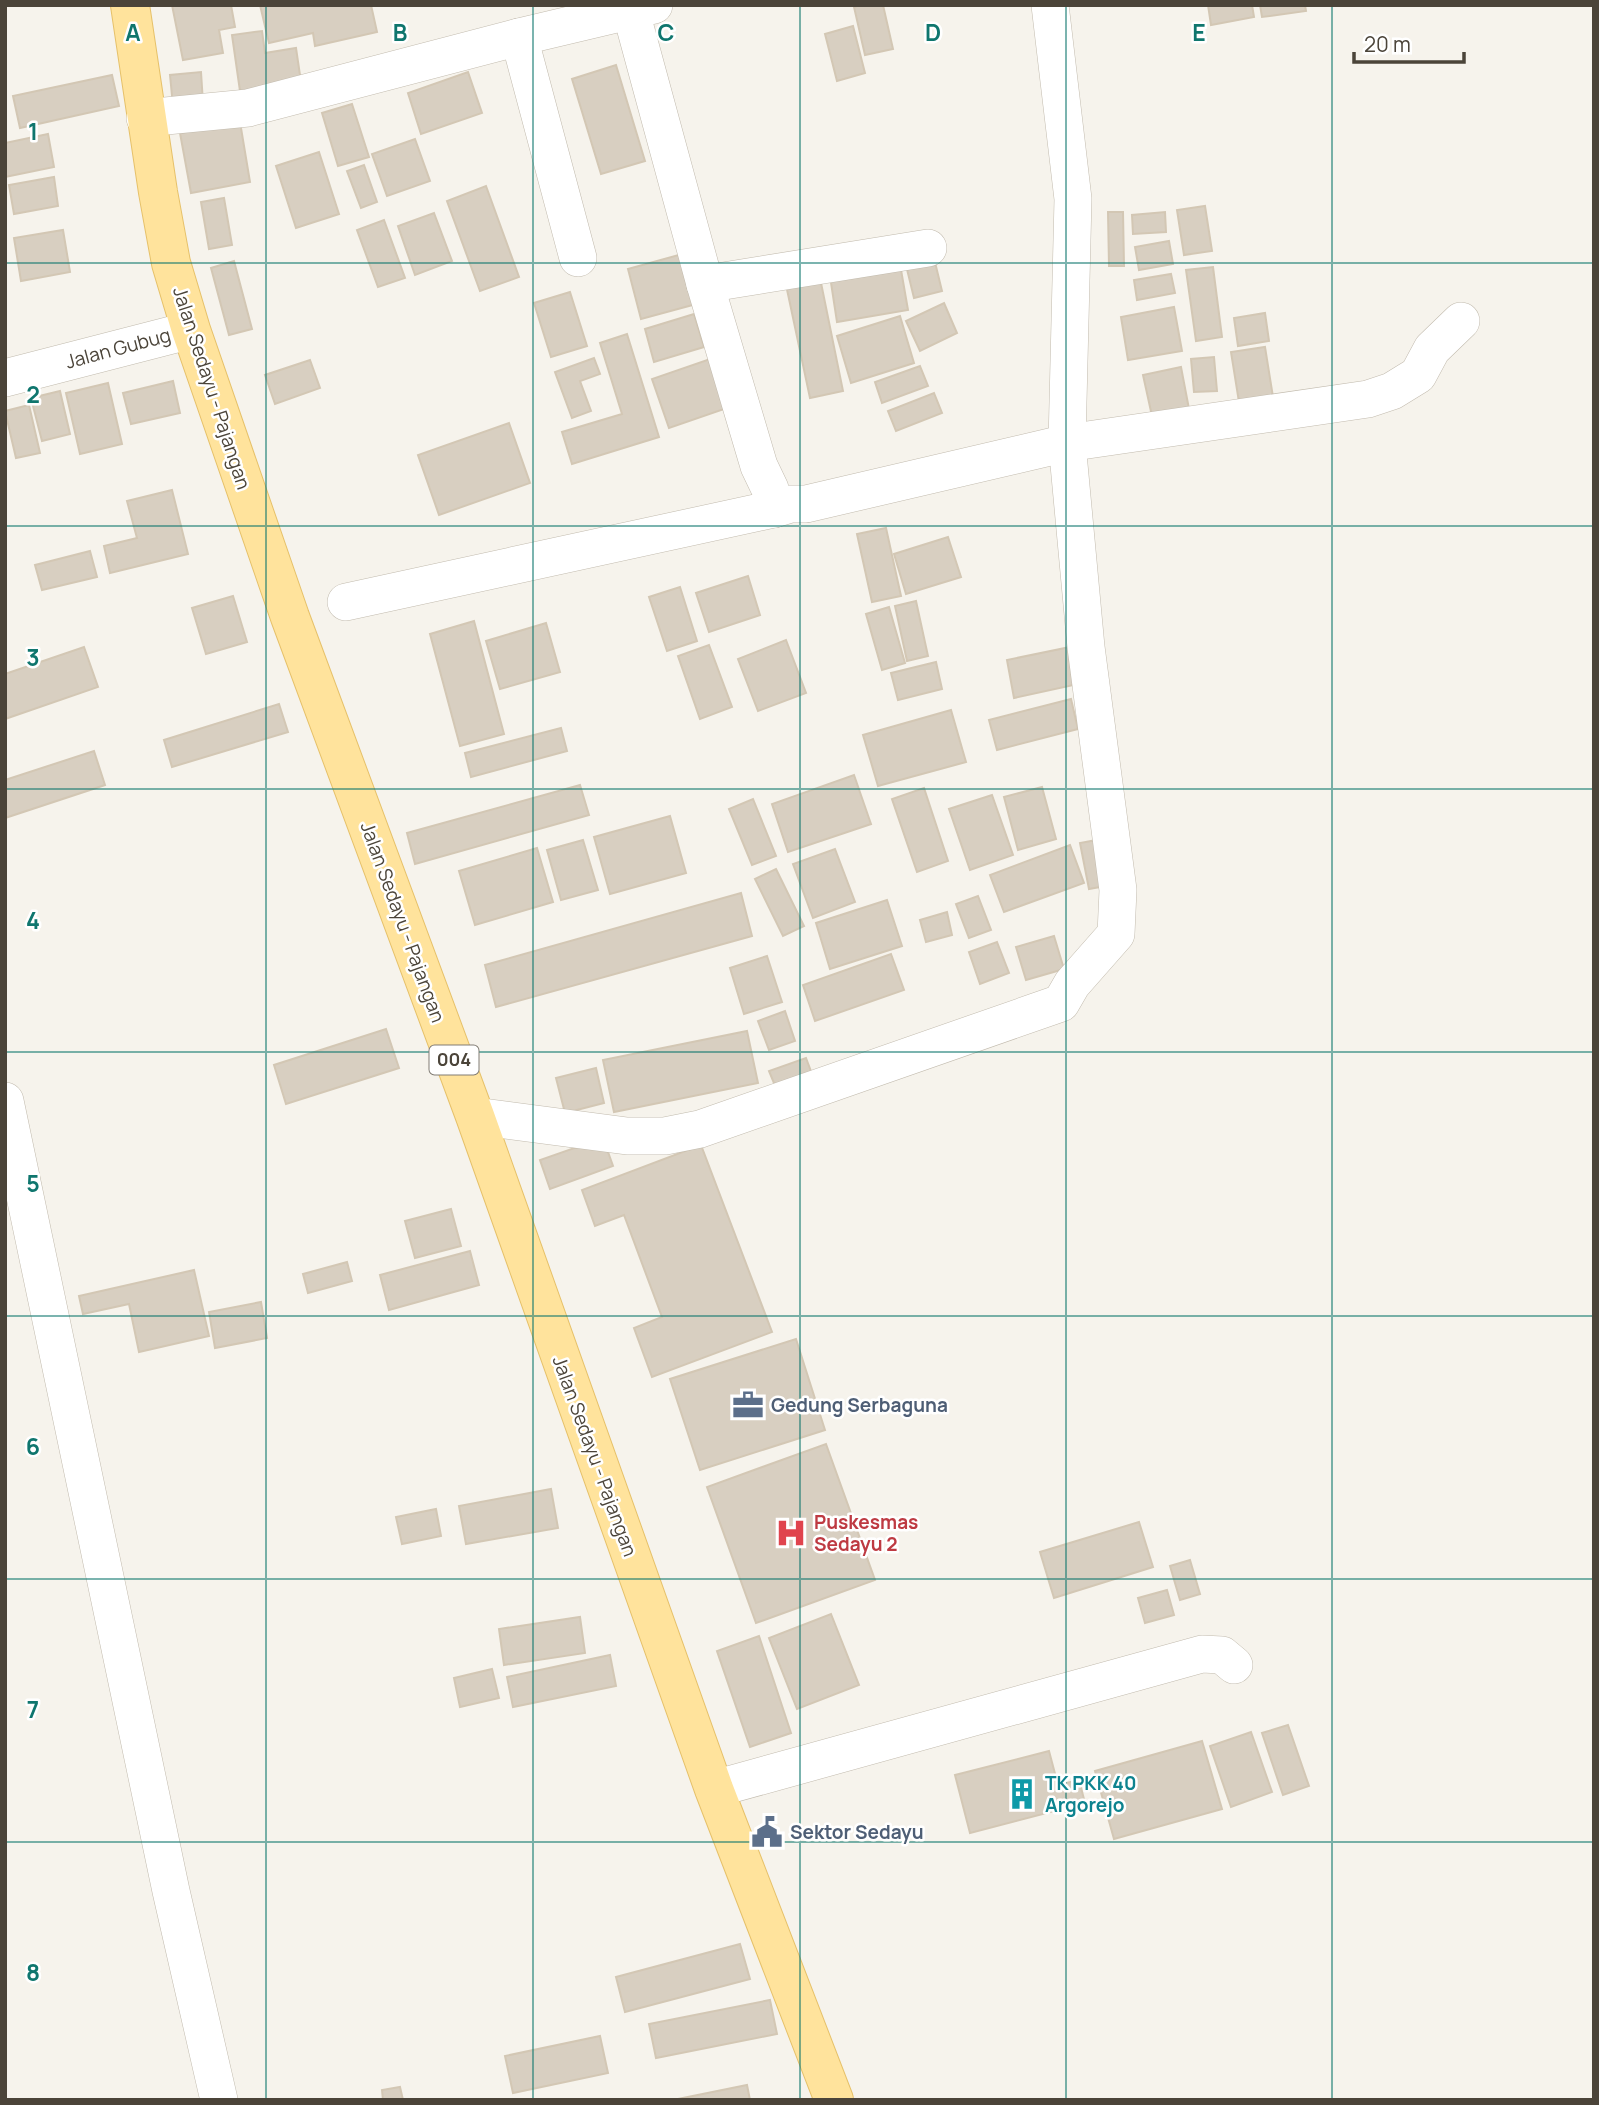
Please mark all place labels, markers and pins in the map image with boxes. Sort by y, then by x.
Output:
office icon: Gedung Serbaguna [731,1388,765,1422]
place label: Gedung Serbaguna [771,1392,948,1418]
place label: Puskesmas Sedayu 2 [814,1509,918,1557]
hospital icon: Puskesmas Sedayu 2 [774,1516,808,1550]
place label: TK PKK 40 Argorejo [1045,1770,1136,1818]
building icon: TK PKK 40 Argorejo [1005,1777,1039,1811]
public building icon: Sektor Sedayu [750,1815,784,1849]
place label: Sektor Sedayu [790,1819,924,1845]

